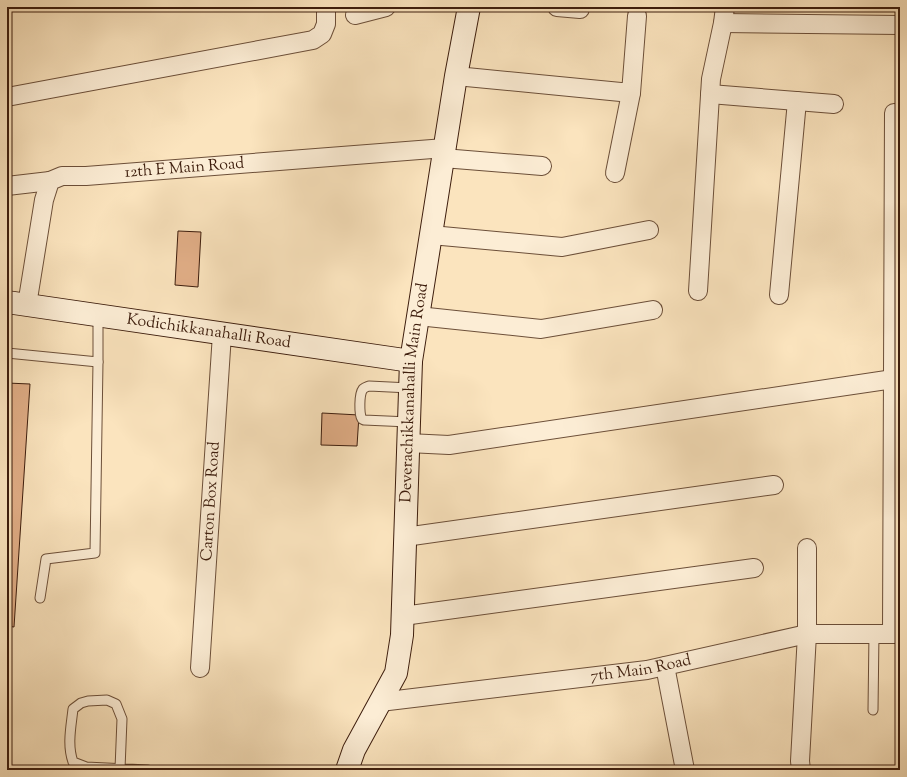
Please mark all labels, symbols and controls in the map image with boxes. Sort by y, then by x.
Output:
street label: 12th E Main Road [124,152,245,184]
street label: Deverachikkanahalli Main Road [395,281,435,503]
street label: Kodichikkanahalli Road [125,308,293,355]
street label: Carton Box Road [196,441,226,562]
street label: 7th Main Road [589,649,693,688]

